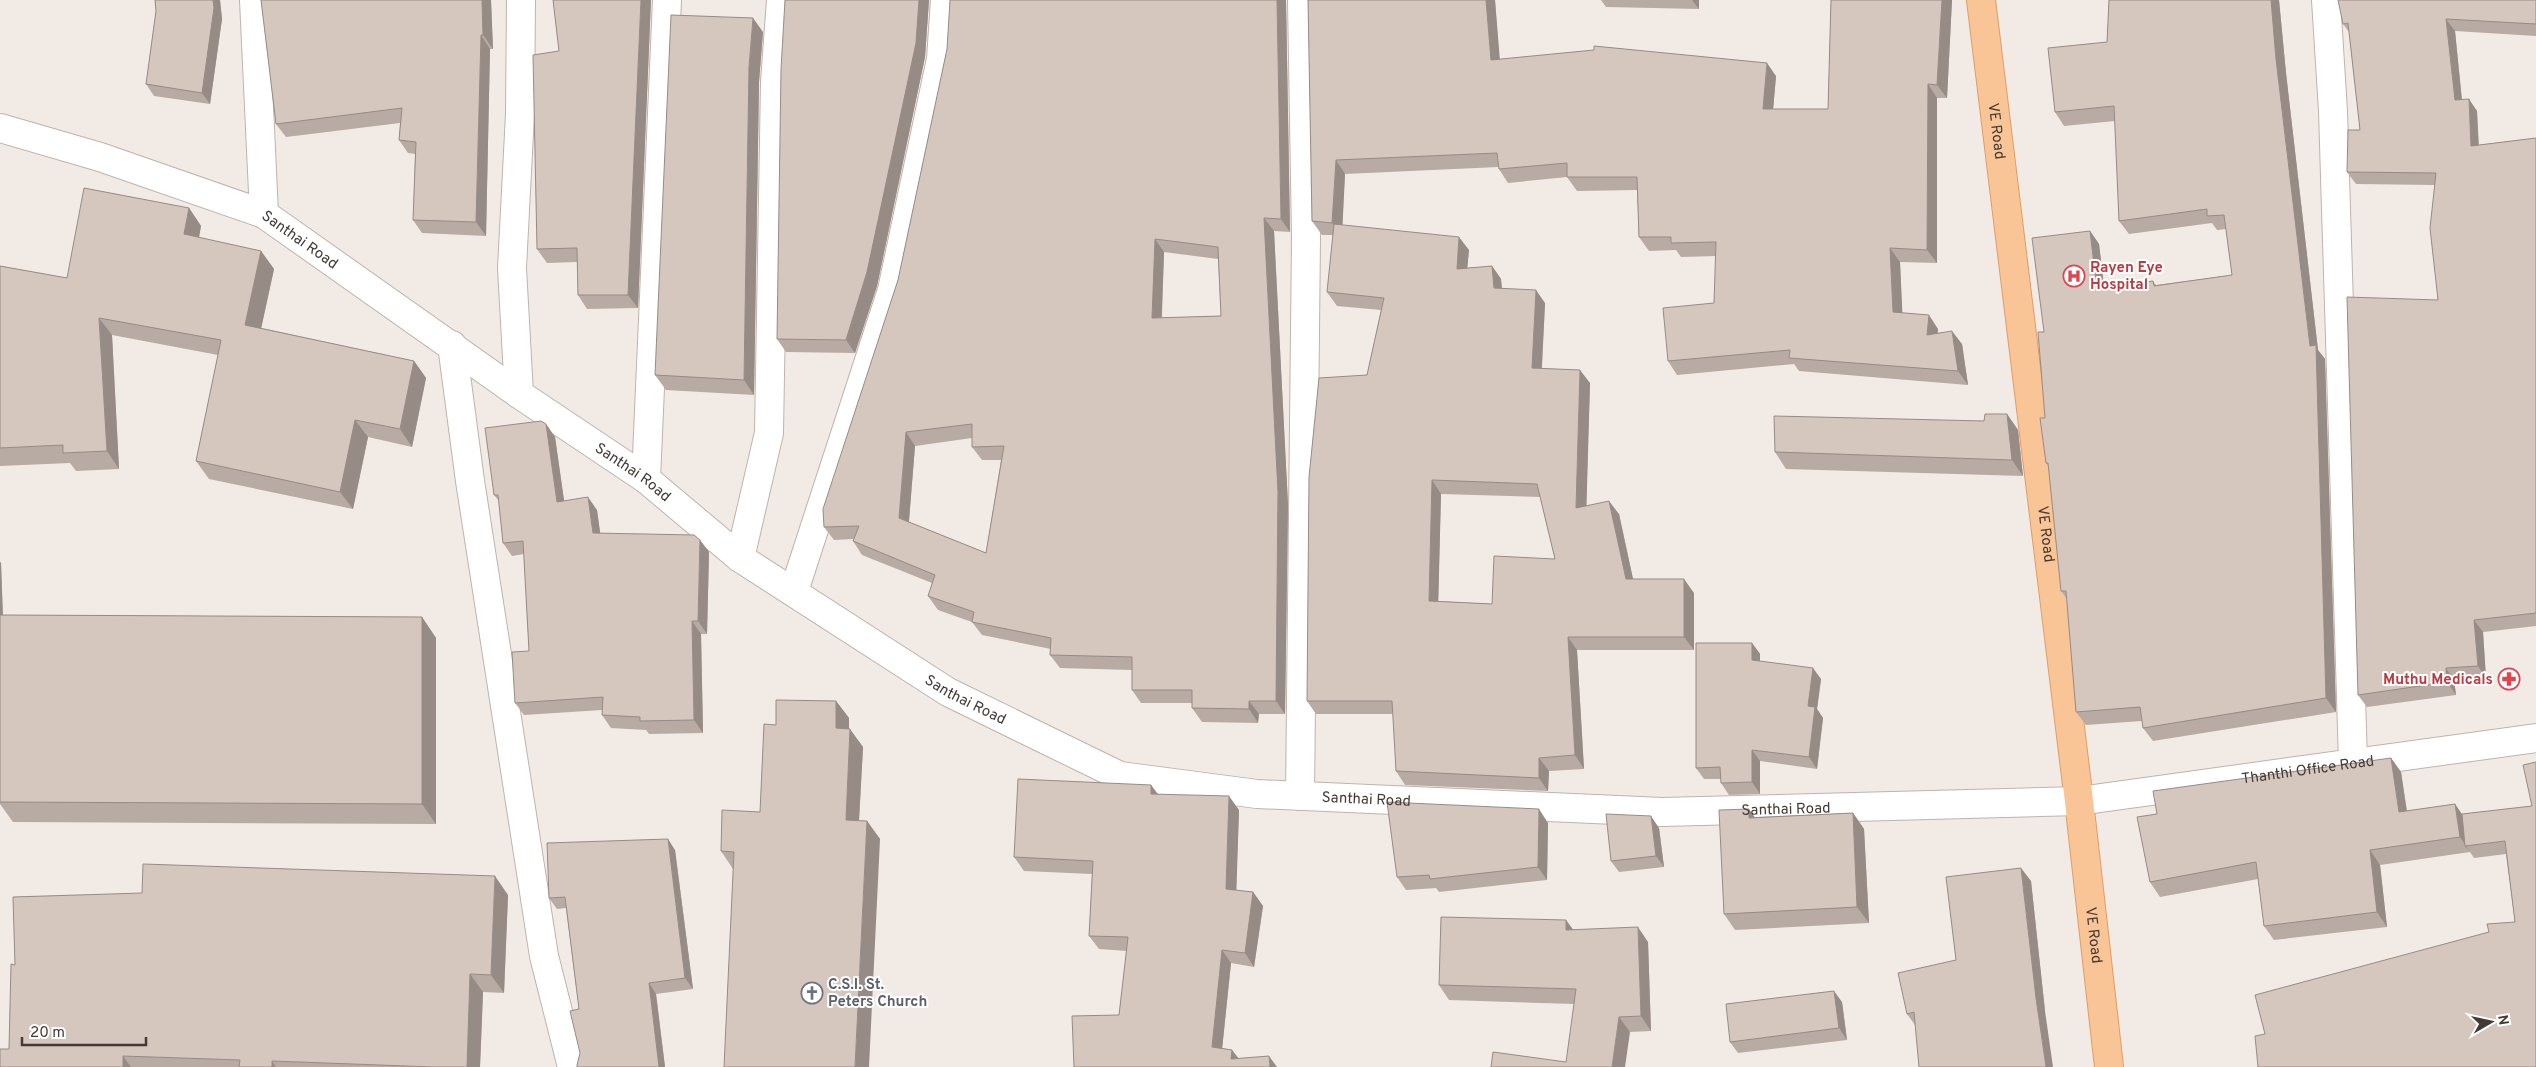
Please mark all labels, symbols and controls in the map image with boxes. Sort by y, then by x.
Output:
street label: VE Road [1983,102,2008,161]
street label: Santhai Road [257,207,341,274]
place label: Rayen Eye Hospital [2090,259,2163,295]
hospital icon: Rayen Eye Hospital [2062,264,2086,288]
street label: Santhai Road [591,439,674,507]
street label: VE Road [2032,505,2058,564]
pharmacy icon: Muthu Medicals [2497,667,2521,691]
street label: Santhai Road [921,671,1009,730]
place label: Muthu Medicals [2383,671,2493,690]
street label: Thanthi Office Road [2240,752,2375,789]
street label: Santhai Road [1321,789,1411,812]
street label: Santhai Road [1741,800,1831,821]
street label: VE Road [2080,906,2105,965]
place label: C.S.I. St. Peters Church [828,976,927,1012]
church icon: C.S.I. St. Peters Church [800,981,824,1005]
north arrow [2466,997,2516,1047]
scale bar [22,1014,146,1046]
text: N [2493,1014,2512,1027]
text: 20 m [30,1024,65,1043]

